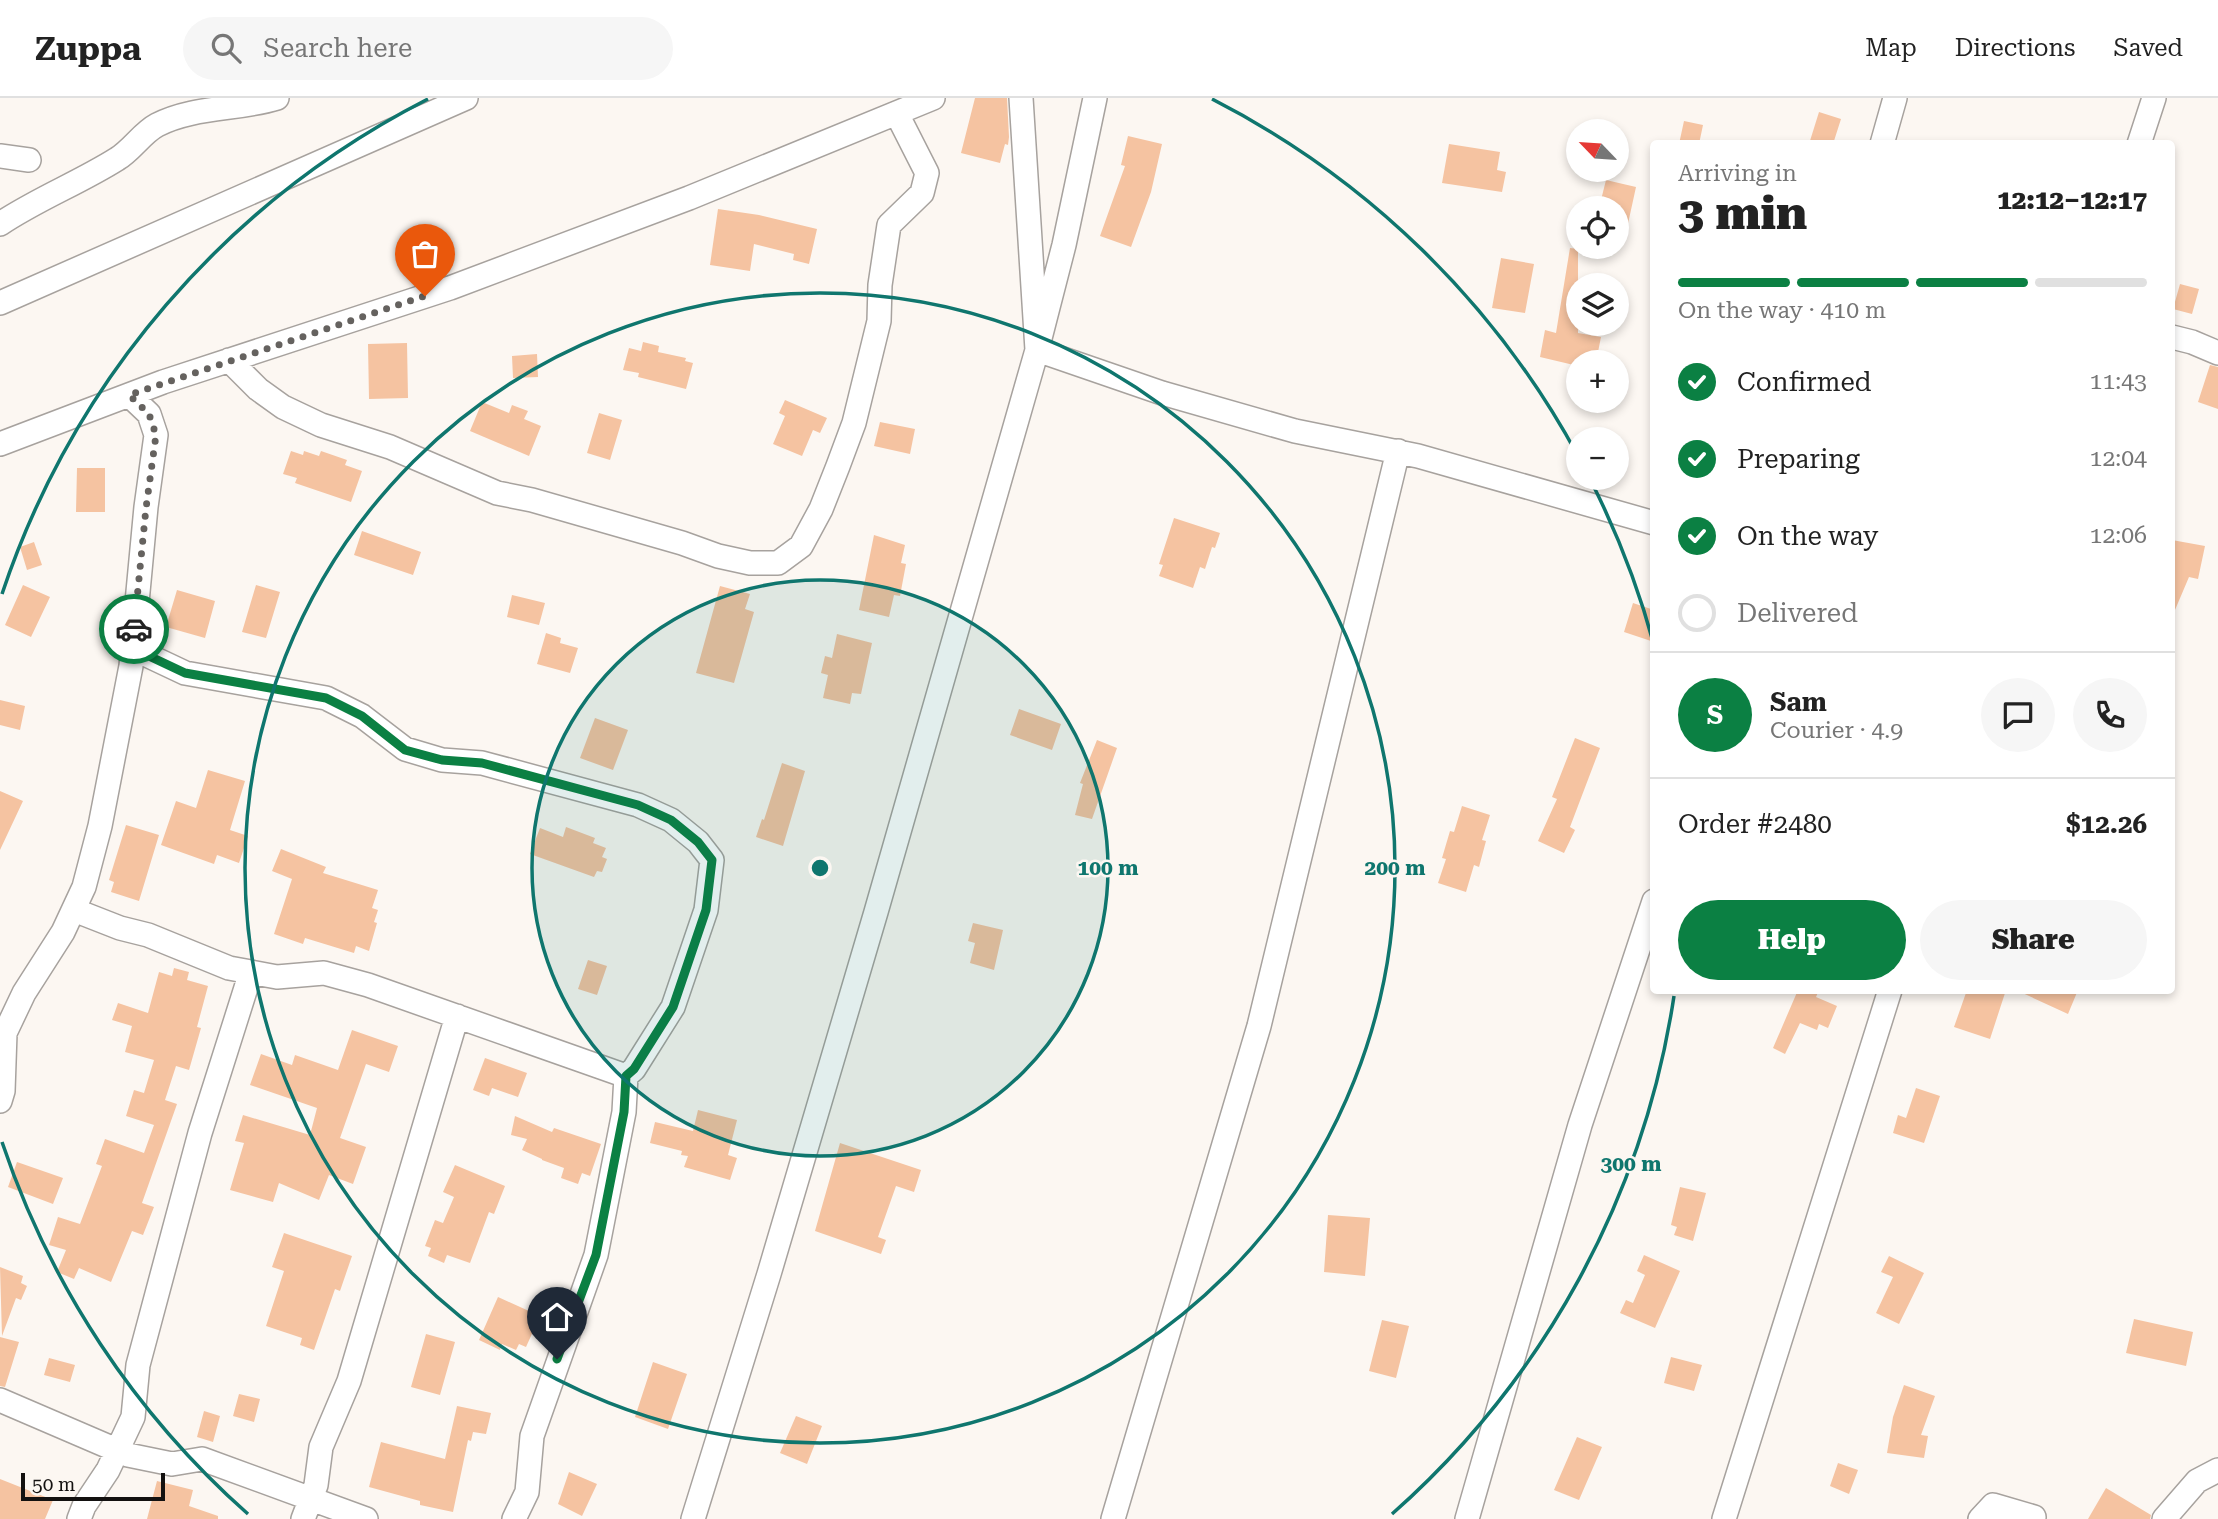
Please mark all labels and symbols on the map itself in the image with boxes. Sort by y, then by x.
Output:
north arrow [1566,119,1629,182]
pin [395,224,455,296]
courier [99,594,169,664]
centre of rings [808,856,832,880]
text: 100 m [1078,856,1138,880]
text: 200 m [1365,856,1425,880]
text: 300 m [1601,1152,1661,1176]
pin [527,1287,587,1359]
scale bar [21,1470,164,1502]

